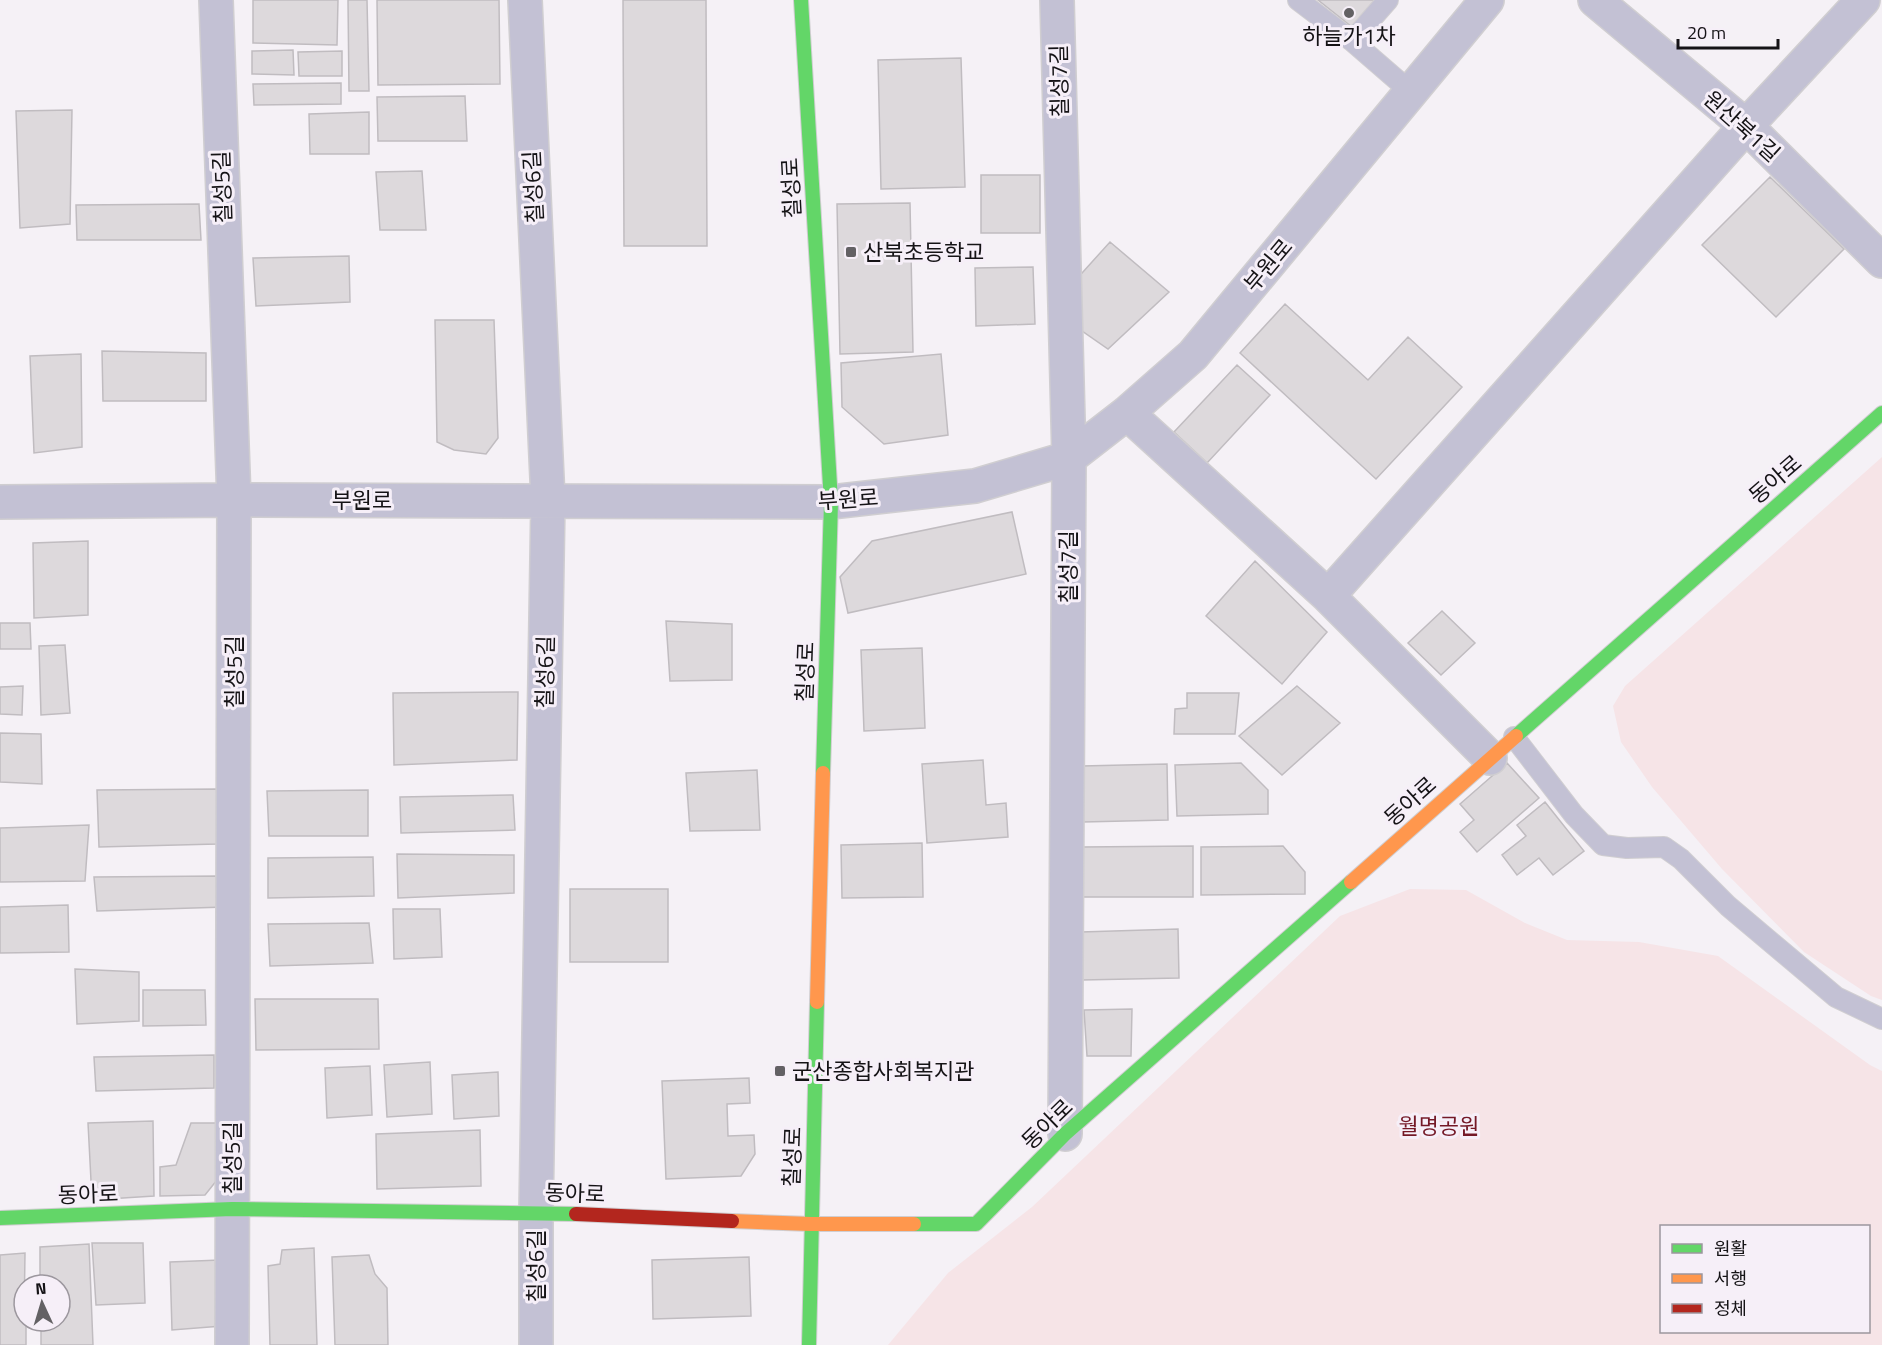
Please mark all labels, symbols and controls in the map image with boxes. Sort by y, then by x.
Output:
marker: 하늘가1차 [1342,6,1356,20]
scale bar [1678,12,1778,50]
place label: 하늘가1차 [1302,19,1396,53]
text: 20 m [1687,19,1726,46]
street label: 칠성7길 [1041,44,1077,118]
street label: 원산북1길 [1696,82,1788,170]
street label: 칠성5길 [204,150,240,224]
street label: 칠성6길 [514,150,552,224]
street label: 칠성로 [772,157,810,219]
street label: 부원로 [1235,231,1301,299]
place label: 산북초등학교 [863,235,984,269]
marker: 산북초등학교 [844,245,858,259]
street label: 동아로 [1741,446,1809,512]
street label: 부원로 [817,480,879,518]
street label: 부원로 [332,483,392,517]
street label: 칠성7길 [1051,530,1085,604]
street label: 칠성5길 [217,635,251,709]
street label: 칠성6길 [527,635,563,709]
street label: 칠성로 [787,641,823,703]
street label: 동아로 [1376,768,1444,834]
place label: 군산종합사회복지관 [792,1054,974,1088]
marker: 군산종합사회복지관 [773,1064,787,1078]
street label: 동아로 [1013,1091,1081,1157]
park label: 월명공원 [1399,1109,1479,1143]
street label: 칠성5길 [215,1121,249,1195]
street label: 칠성로 [774,1126,810,1188]
street label: 동아로 [544,1175,606,1211]
street label: 동아로 [57,1176,119,1212]
legend [1660,1225,1870,1333]
street label: 칠성6길 [519,1229,553,1303]
text: 원활 [1714,1235,1747,1262]
text: 서행 [1714,1265,1747,1292]
north arrow [12,1273,72,1333]
text: N [35,1276,47,1300]
text: 정체 [1714,1295,1747,1322]

